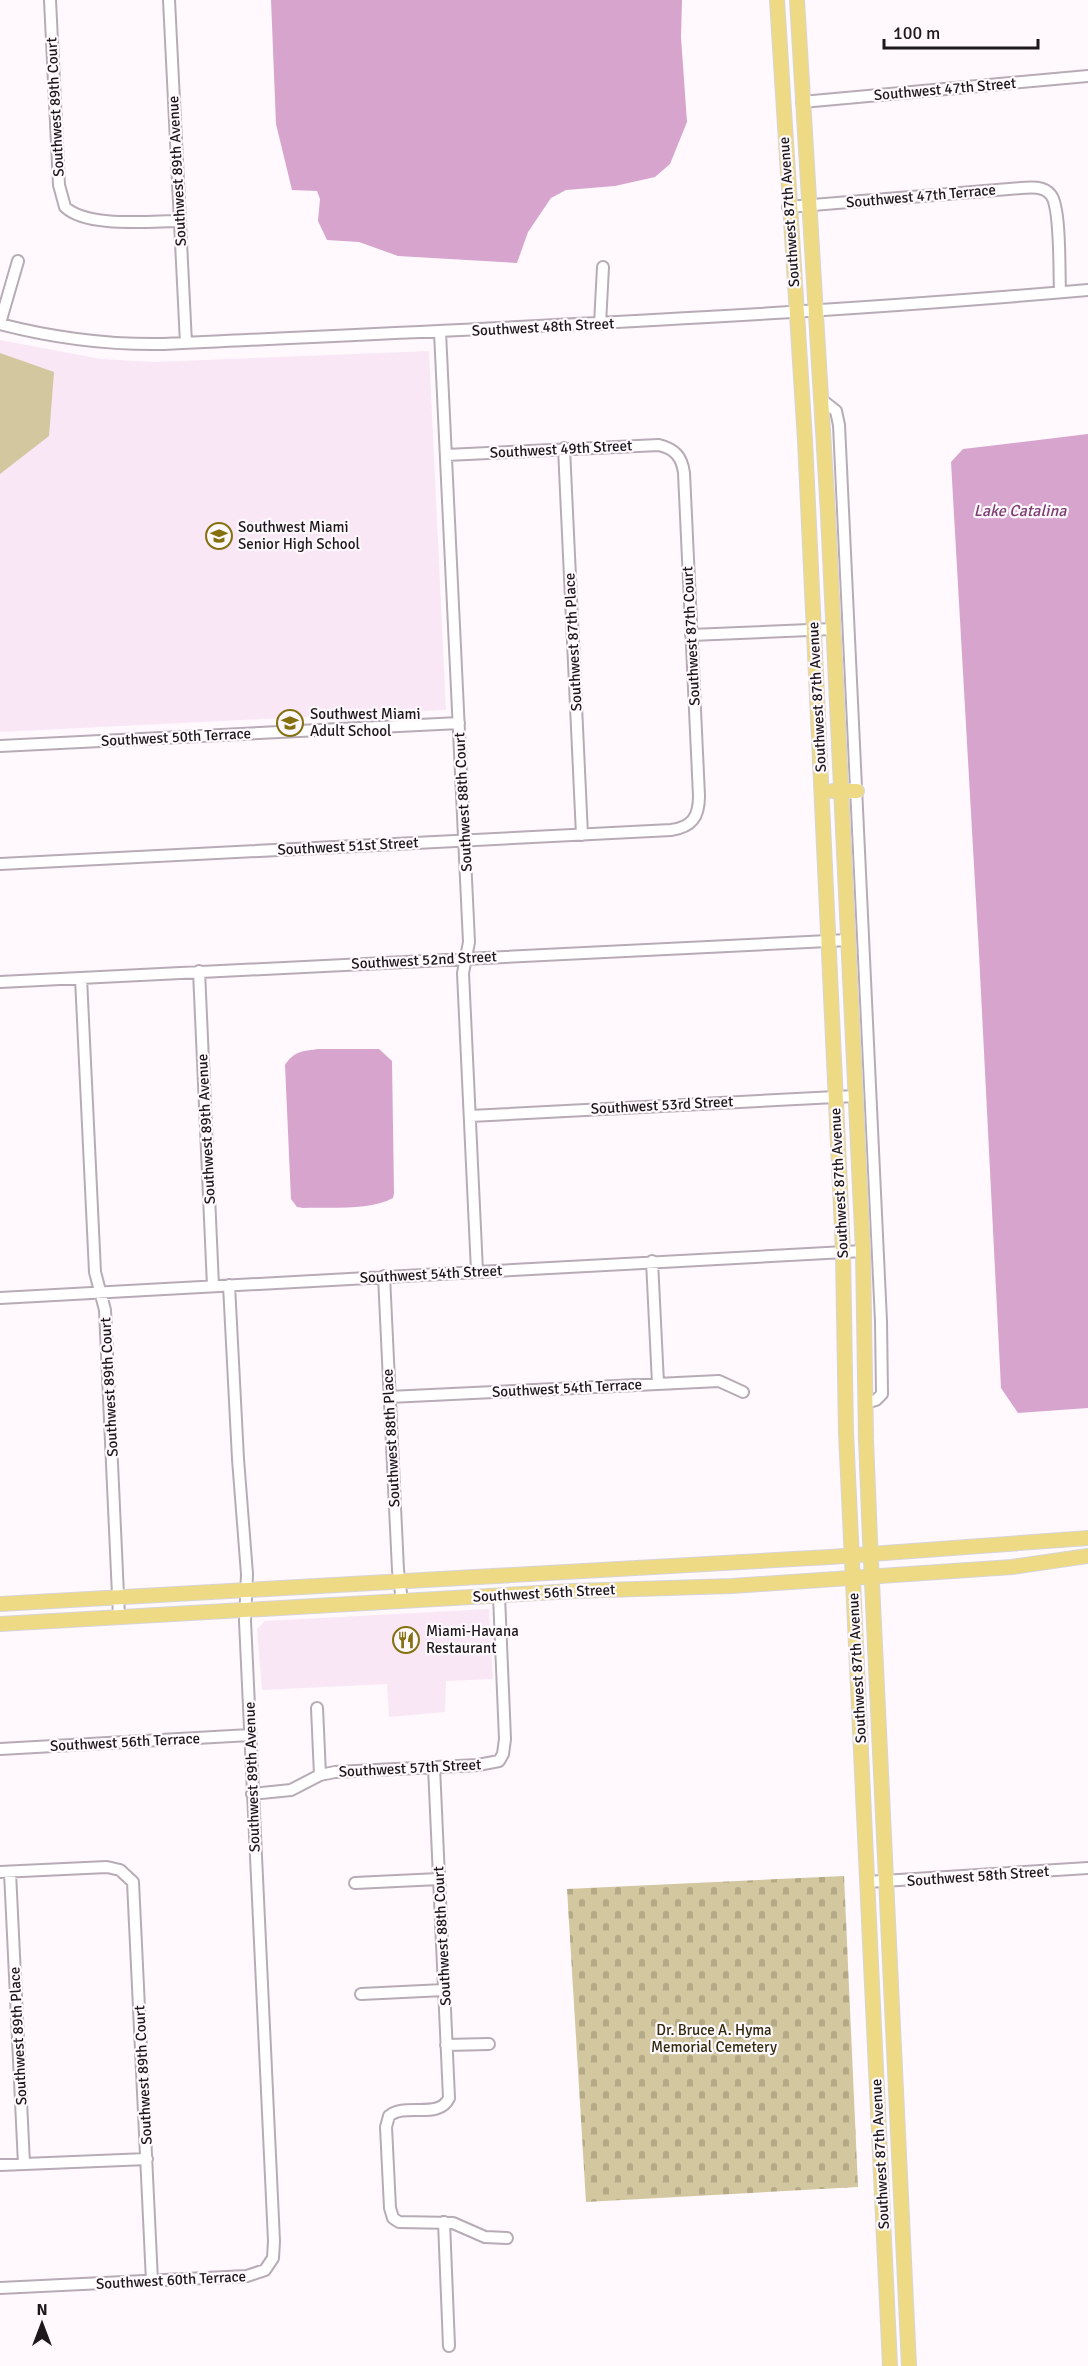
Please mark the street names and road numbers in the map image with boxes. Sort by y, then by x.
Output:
street label: Southwest 89th Court [42,37,68,177]
street label: Southwest 47th Street [873,74,1017,104]
street label: Southwest 89th Avenue [164,95,190,247]
street label: Southwest 87th Avenue [775,136,803,288]
street label: Southwest 47th Terrace [845,180,997,212]
street label: Southwest 48th Street [471,314,615,340]
street label: Southwest 49th Street [489,436,633,462]
street label: Southwest 87th Court [678,566,704,706]
street label: Southwest 87th Place [560,572,586,712]
street label: Southwest 87th Avenue [804,621,830,773]
street label: Southwest 50th Terrace [100,724,252,750]
street label: Southwest 88th Court [450,732,476,872]
street label: Southwest 51st Street [277,833,419,859]
street label: Southwest 52nd Street [351,947,497,973]
street label: Southwest 89th Avenue [193,1053,219,1205]
street label: Southwest 53rd Street [590,1092,734,1118]
street label: Southwest 87th Avenue [826,1107,852,1259]
street label: Southwest 54th Street [359,1261,503,1287]
street label: Southwest 89th Court [96,1317,122,1457]
street label: Southwest 88th Place [378,1368,404,1508]
street label: Southwest 54th Terrace [491,1375,643,1401]
street label: Southwest 56th Street [472,1580,616,1606]
street label: Southwest 87th Avenue [844,1592,870,1744]
street label: Southwest 89th Avenue [240,1701,264,1853]
street label: Southwest 56th Terrace [49,1729,201,1755]
street label: Southwest 57th Street [338,1755,482,1781]
street label: Southwest 58th Street [906,1862,1050,1890]
street label: Southwest 88th Court [429,1866,455,2006]
street label: Southwest 89th Place [5,1966,31,2106]
street label: Southwest 89th Court [130,2005,156,2145]
street label: Southwest 87th Avenue [867,2078,893,2230]
street label: Southwest 60th Terrace [95,2267,247,2293]

